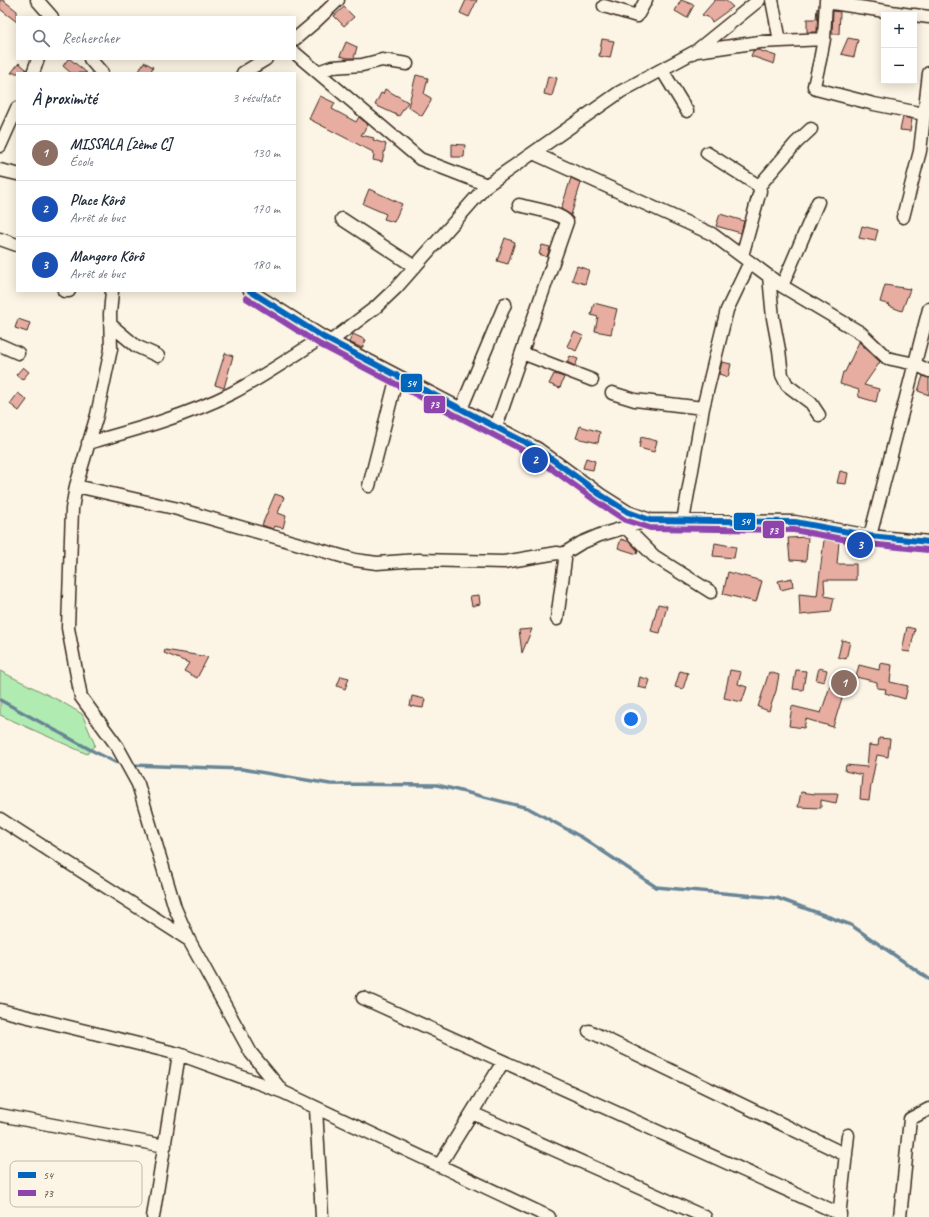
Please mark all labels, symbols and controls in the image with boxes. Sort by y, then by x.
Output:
map controls [881,12,917,84]
button: + [881,12,917,48]
search box [16,16,296,60]
icon: search [30,27,52,49]
text: Rechercher [62,29,120,48]
button: − [881,48,917,84]
text: À proximité [32,88,97,109]
text: 3 résultats [232,90,280,106]
text: MISSALA [2ème C] [70,135,172,154]
text: 1 [42,145,48,161]
text: 130 m [252,145,280,161]
text: École [70,154,93,170]
text: Place Kôrô [70,191,124,210]
text: 2 [42,201,48,217]
text: 170 m [252,201,280,217]
text: Arrêt de bus [70,210,125,226]
text: Mangoro Kôrô [70,247,143,266]
text: 3 [42,257,48,273]
text: 180 m [252,257,280,273]
text: Arrêt de bus [70,266,125,282]
line badge: 54 [400,373,423,393]
text: 54 [406,376,418,390]
line badge: 73 [423,395,446,414]
text: 73 [429,397,440,411]
pin: 2 [522,445,548,475]
line badge: 54 [733,512,756,531]
text: 54 [740,514,752,528]
line badge: 73 [762,520,785,539]
text: 73 [768,523,779,537]
pin: 3 [847,530,873,560]
pin: 1 [831,668,857,698]
your location [621,709,641,729]
legend [10,1161,142,1207]
text: 54 [43,1168,54,1182]
text: 73 [43,1186,54,1200]

